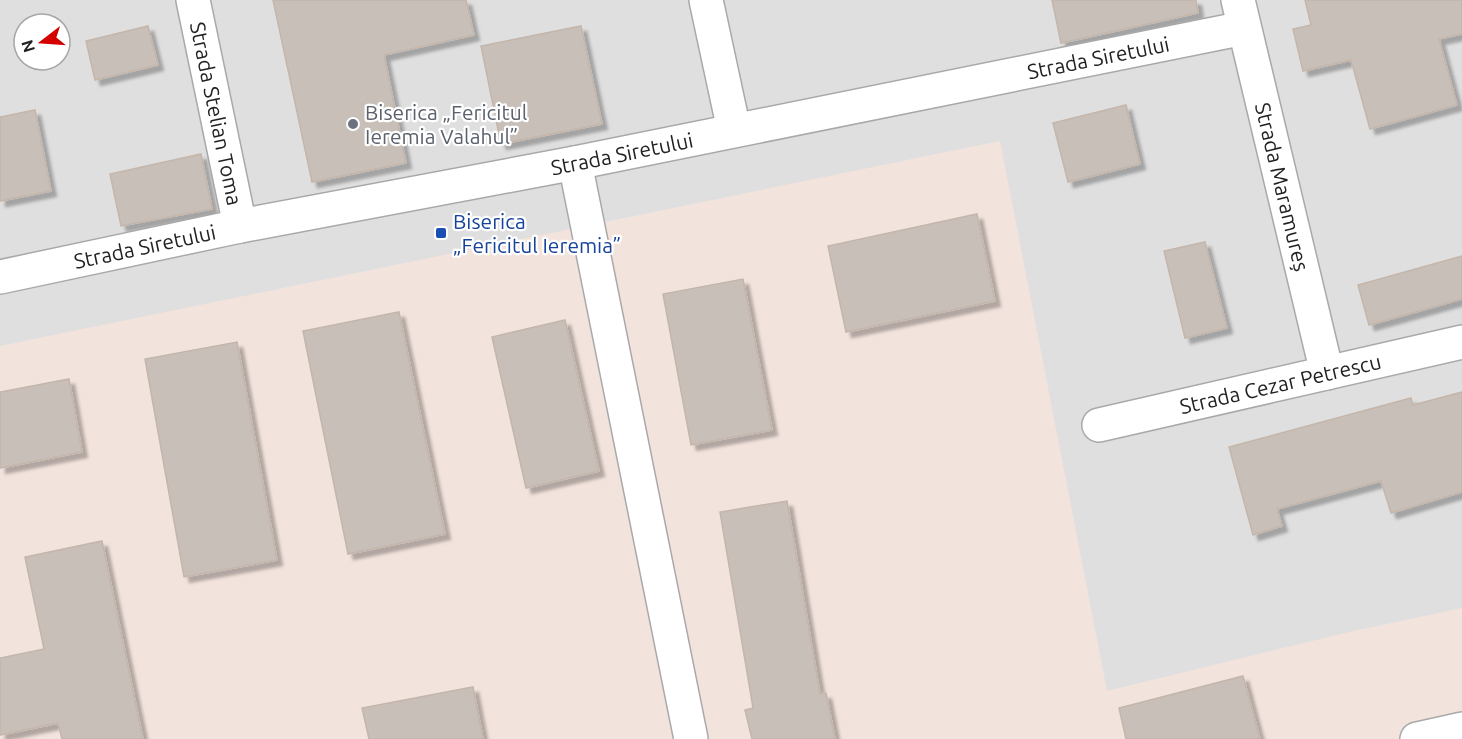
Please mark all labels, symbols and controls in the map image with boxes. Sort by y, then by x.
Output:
north arrow [12,12,72,72]
street label: Strada Stelian Toma [186,20,247,208]
street label: Strada Siretului [1025,31,1171,83]
text: N [17,38,38,55]
place label: Biserica „Fericitul Ieremia Valahul” [365,100,527,148]
street label: Strada Maramureș [1251,100,1314,273]
marker: Biserica „Fericitul Ieremia Valahul” [346,117,360,131]
street label: Strada Siretului [549,127,695,179]
place label: Biserica „Fericitul Ieremia” [453,209,621,257]
street label: Strada Siretului [72,219,218,273]
marker: Biserica „Fericitul Ieremia” [434,226,448,240]
street label: Strada Cezar Petrescu [1177,349,1383,418]

